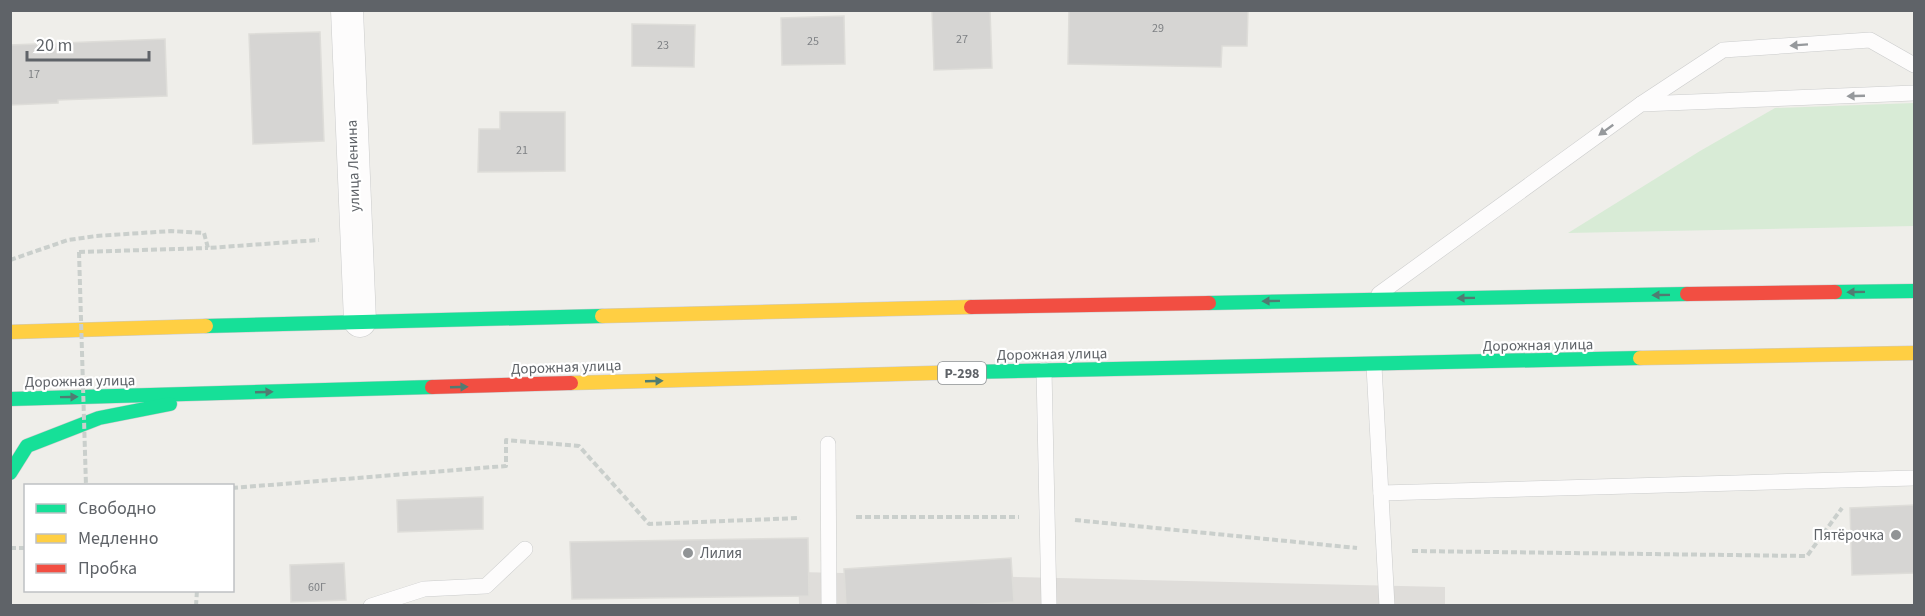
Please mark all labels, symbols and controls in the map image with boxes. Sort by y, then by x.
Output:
house number: 29 [1152,20,1164,37]
scale bar [27,24,148,62]
house number: 27 [956,31,968,48]
text: 20 m [36,33,72,58]
house number: 25 [807,33,819,50]
house number: 23 [657,37,669,54]
one-way arrow [1790,40,1809,50]
house number: 17 [28,66,40,83]
one-way arrow [1847,91,1866,100]
street label: улица Ленина [341,120,366,212]
one-way arrow [1599,124,1615,136]
house number: 21 [516,142,528,159]
one-way arrow [1847,287,1866,296]
one-way arrow [1652,290,1671,299]
one-way arrow [1457,293,1476,302]
one-way arrow [1262,297,1281,306]
street label: Дорожная улица [1483,334,1593,357]
street label: Дорожная улица [997,343,1107,366]
street label: Дорожная улица [510,355,622,380]
road number: Р-298 [938,362,986,384]
street label: Дорожная улица [25,370,135,393]
one-way arrow [644,376,663,386]
one-way arrow [449,382,468,391]
one-way arrow [254,388,273,397]
one-way arrow [59,393,78,402]
legend [24,484,234,592]
text: Свободно [78,496,156,521]
place label: Пятёрочка [1813,525,1884,546]
text: Медленно [78,526,158,551]
marker: Пятёрочка [1889,528,1903,542]
place label: Лилия [700,543,742,564]
marker: Лилия [681,546,695,560]
text: Пробка [78,556,137,581]
house number: 60Г [308,579,326,596]

